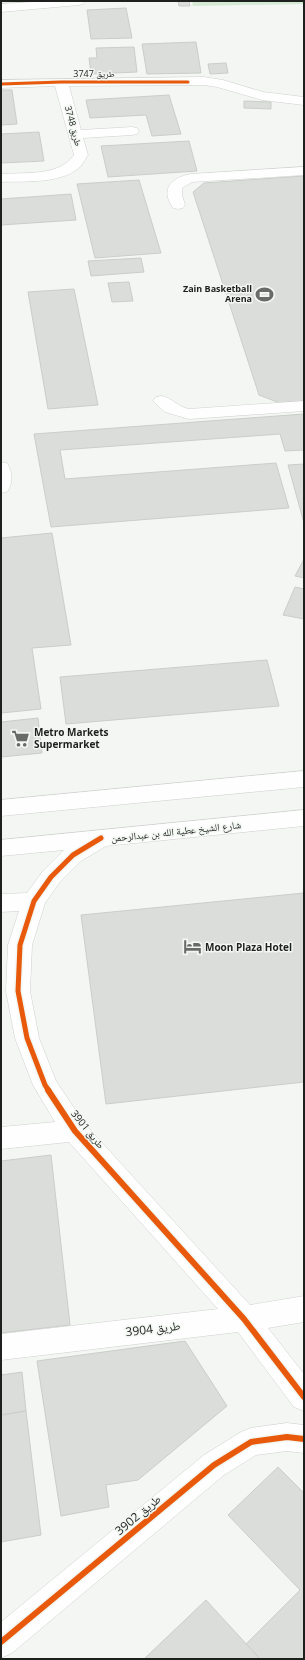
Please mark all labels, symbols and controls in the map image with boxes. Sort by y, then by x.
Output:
street label: طريق 3747 [73,67,115,80]
street label: طريق 3748 [62,104,85,148]
place label: Zain Basketball Arena [183,282,252,305]
sports icon: Zain Basketball Arena [255,284,275,304]
place label: Metro Markets Supermarket [34,725,108,751]
supermarket icon: Metro Markets Supermarket [11,728,31,748]
street label: شارع الشيخ عطية الله بن عبدالرحمن [110,817,242,845]
hotel icon: Moon Plaza Hotel [182,937,202,957]
place label: Moon Plaza Hotel [205,940,292,954]
street label: طريق 3901 [68,1107,108,1152]
street label: طريق 3904 [125,1317,181,1340]
street label: طريق 3902 [111,1490,164,1539]

